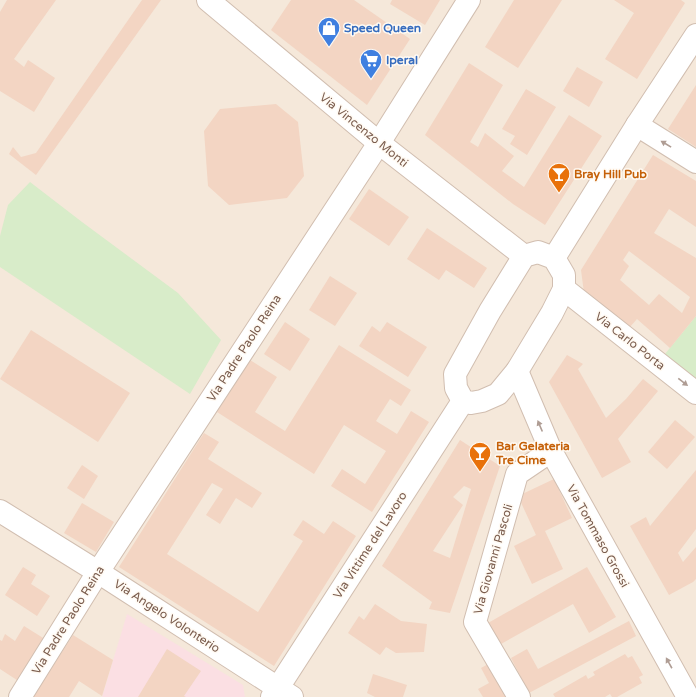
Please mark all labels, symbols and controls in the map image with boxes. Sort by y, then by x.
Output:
shop icon: Speed Queen [316,15,342,48]
place label: Speed Queen [344,21,421,36]
supermarket icon: Iperal [358,47,384,80]
place label: Iperal [386,53,418,68]
street label: Via Vincenzo Monti [317,90,411,170]
one-way arrow [660,140,672,147]
bar icon: Bray Hill Pub [546,161,572,194]
place label: Bray Hill Pub [574,167,647,182]
street label: Via Padre Paolo Reina [204,292,284,404]
street label: Via Carlo Porta [592,309,668,373]
one-way arrow [677,378,688,387]
one-way arrow [537,420,543,431]
place label: Bar Gelateria Tre Cime [495,439,570,467]
bar icon: Bar Gelateria Tre Cime [467,440,493,473]
street label: Via Tommaso Grossi [564,482,632,590]
street label: Via Vittime del Lavoro [330,489,410,601]
street label: Via Giovanni Pascoli [471,502,515,616]
street label: Via Padre Paolo Reina [29,563,107,677]
street label: Via Angelo Volonterio [111,576,223,656]
one-way arrow [665,657,672,669]

